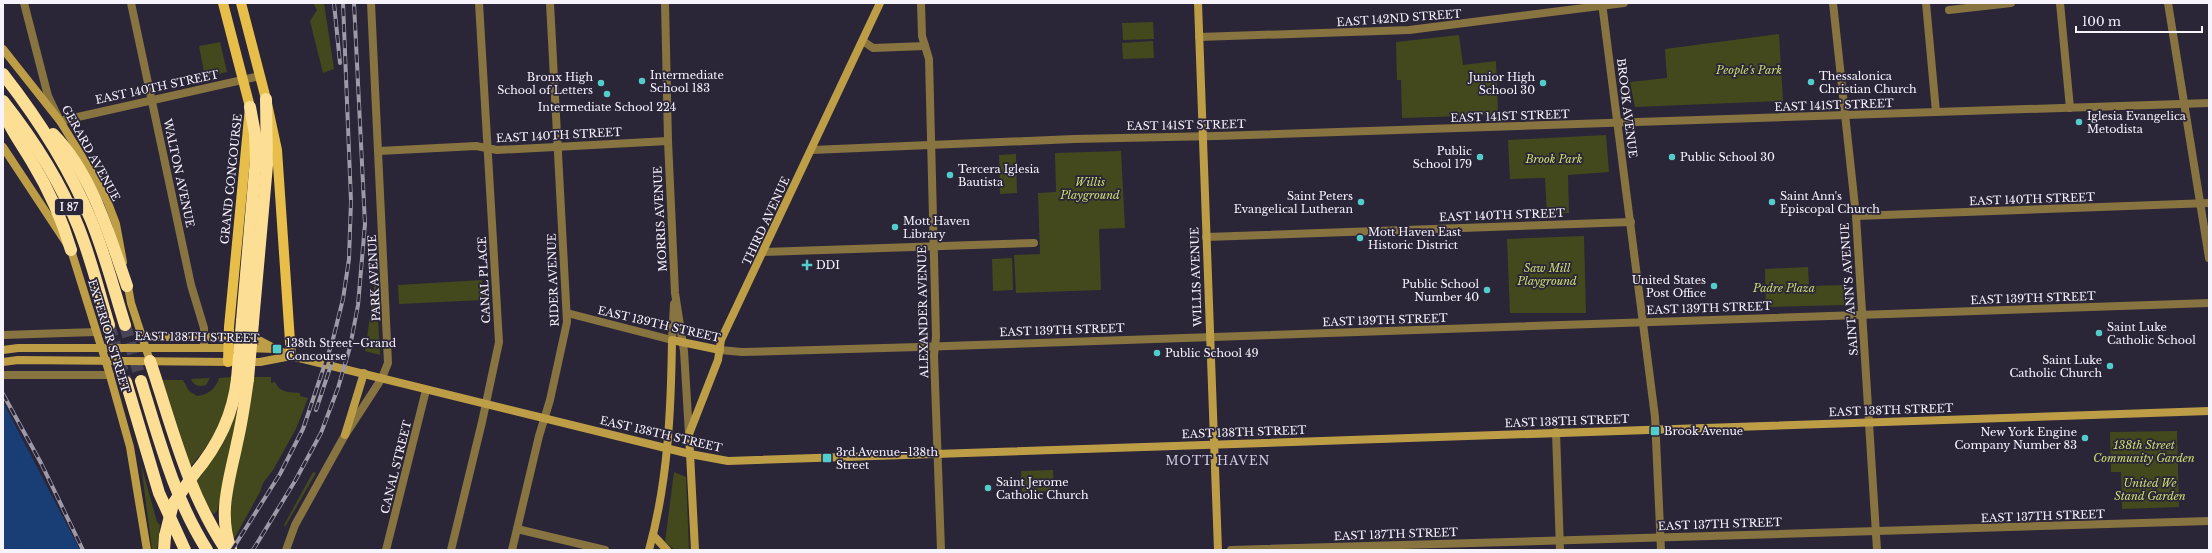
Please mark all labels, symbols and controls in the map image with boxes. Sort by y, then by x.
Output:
street label: EAST 142ND STREET [1336,7,1462,29]
scale bar [2076,8,2202,34]
text: 100 m [2082,14,2121,29]
street label: BROOK AVENUE [1614,57,1640,159]
park label: People's Park [1715,63,1782,77]
street label: EAST 140TH STREET [94,67,220,107]
place label: Intermediate School 183 [650,68,724,95]
place label: Thessalonica Christian Church [1819,69,1917,96]
place label: Bronx High School of Letters [497,70,593,97]
place label: Junior High School 30 [1467,70,1535,97]
marker: Intermediate School 183 [637,76,647,86]
marker: Thessalonica Christian Church [1806,77,1816,87]
marker: Bronx High School of Letters [596,78,606,88]
marker: Junior High School 30 [1538,78,1548,88]
marker: Intermediate School 224 [602,89,612,99]
street label: EAST 141ST STREET [1774,96,1894,114]
place label: Intermediate School 224 [538,100,676,114]
street label: GERARD AVENUE [59,103,123,203]
street label: EAST 141ST STREET [1450,107,1570,125]
place label: Iglesia Evangelica Metodista [2087,109,2187,136]
street label: GRAND CONCOURSE [217,113,245,245]
street label: WALTON AVENUE [160,116,197,229]
street label: EAST 141ST STREET [1126,117,1246,133]
marker: Iglesia Evangelica Metodista [2074,117,2084,127]
street label: EAST 140TH STREET [496,125,622,145]
place label: Public School 179 [1413,144,1472,171]
place label: Public School 30 [1680,150,1775,164]
marker: Public School 179 [1475,152,1485,162]
park label: Brook Park [1524,152,1583,166]
marker: Public School 30 [1667,152,1677,162]
place label: Tercera Iglesia Bautista [958,162,1040,189]
street label: MORRIS AVENUE [650,166,670,272]
marker: Tercera Iglesia Bautista [945,170,955,180]
street label: THIRD AVENUE [739,174,793,268]
park label: Willis Playground [1059,175,1120,202]
place label: Saint Peters Evangelical Lutheran [1234,189,1353,216]
place label: Saint Ann's Episcopal Church [1780,189,1880,216]
street label: EAST 140TH STREET [1969,190,2095,208]
marker: Saint Peters Evangelical Lutheran [1356,197,1366,207]
marker: Saint Ann's Episcopal Church [1767,197,1777,207]
road number: I 87 [55,199,83,215]
street label: EAST 140TH STREET [1439,206,1565,224]
place label: Mott Haven Library [903,214,970,241]
marker: Mott Haven Library [890,222,900,232]
street label: SAINT ANN'S AVENUE [1837,222,1861,356]
place label: Mott Haven East Historic District [1368,225,1462,252]
street label: WILLIS AVENUE [1187,227,1205,328]
street label: RIDER AVENUE [544,233,562,327]
marker: Mott Haven East Historic District [1355,233,1365,243]
street label: PARK AVENUE [365,234,383,322]
street label: CANAL PLACE [475,236,493,324]
street label: ALEXANDER AVENUE [915,246,931,379]
place label: DDI [816,258,840,272]
marker: DDI [801,259,813,271]
park label: Saw Mill Playground [1516,261,1577,288]
place label: United States Post Office [1632,273,1706,300]
place label: Public School Number 40 [1402,277,1479,304]
street label: EXTERIOR STREET [85,278,133,395]
marker: United States Post Office [1709,281,1719,291]
park label: Padre Plaza [1752,281,1815,295]
marker: Public School Number 40 [1482,285,1492,295]
street label: EAST 139TH STREET [1970,289,2096,307]
street label: EAST 139TH STREET [1646,299,1772,317]
street label: EAST 139TH STREET [596,303,722,345]
street label: EAST 139TH STREET [1322,311,1448,329]
place label: Saint Luke Catholic School [2107,320,2196,347]
street label: EAST 139TH STREET [999,321,1125,339]
marker: Saint Luke Catholic School [2094,328,2104,338]
street label: EAST 138TH STREET [134,329,260,345]
place label: 138th Street–Grand Concourse [286,336,397,363]
marker: 138th Street–Grand Concourse [271,343,283,355]
place label: Public School 49 [1165,346,1259,360]
marker: Public School 49 [1152,348,1162,358]
place label: Saint Luke Catholic Church [2009,353,2102,380]
marker: Saint Luke Catholic Church [2105,361,2115,371]
street label: EAST 138TH STREET [1828,401,1954,419]
street label: EAST 138TH STREET [1504,412,1630,430]
street label: EAST 138TH STREET [599,413,724,455]
street label: CANAL STREET [378,419,414,515]
street label: EAST 138TH STREET [1181,423,1307,441]
place label: Brook Avenue [1664,424,1743,438]
marker: Brook Avenue [1649,425,1661,437]
place label: New York Engine Company Number 83 [1955,425,2077,452]
marker: New York Engine Company Number 83 [2080,433,2090,443]
park label: 138th Street Community Garden [2093,438,2195,465]
place label: 3rd Avenue–138th Street [836,445,938,472]
marker: 3rd Avenue–138th Street [821,452,833,464]
district label: MOTT HAVEN [1166,453,1270,468]
place label: Saint Jerome Catholic Church [996,475,1089,502]
park label: United We Stand Garden [2114,476,2186,503]
marker: Saint Jerome Catholic Church [983,483,993,493]
street label: EAST 137TH STREET [1981,507,2105,525]
street label: EAST 137TH STREET [1658,515,1782,533]
street label: EAST 137TH STREET [1334,525,1458,543]

